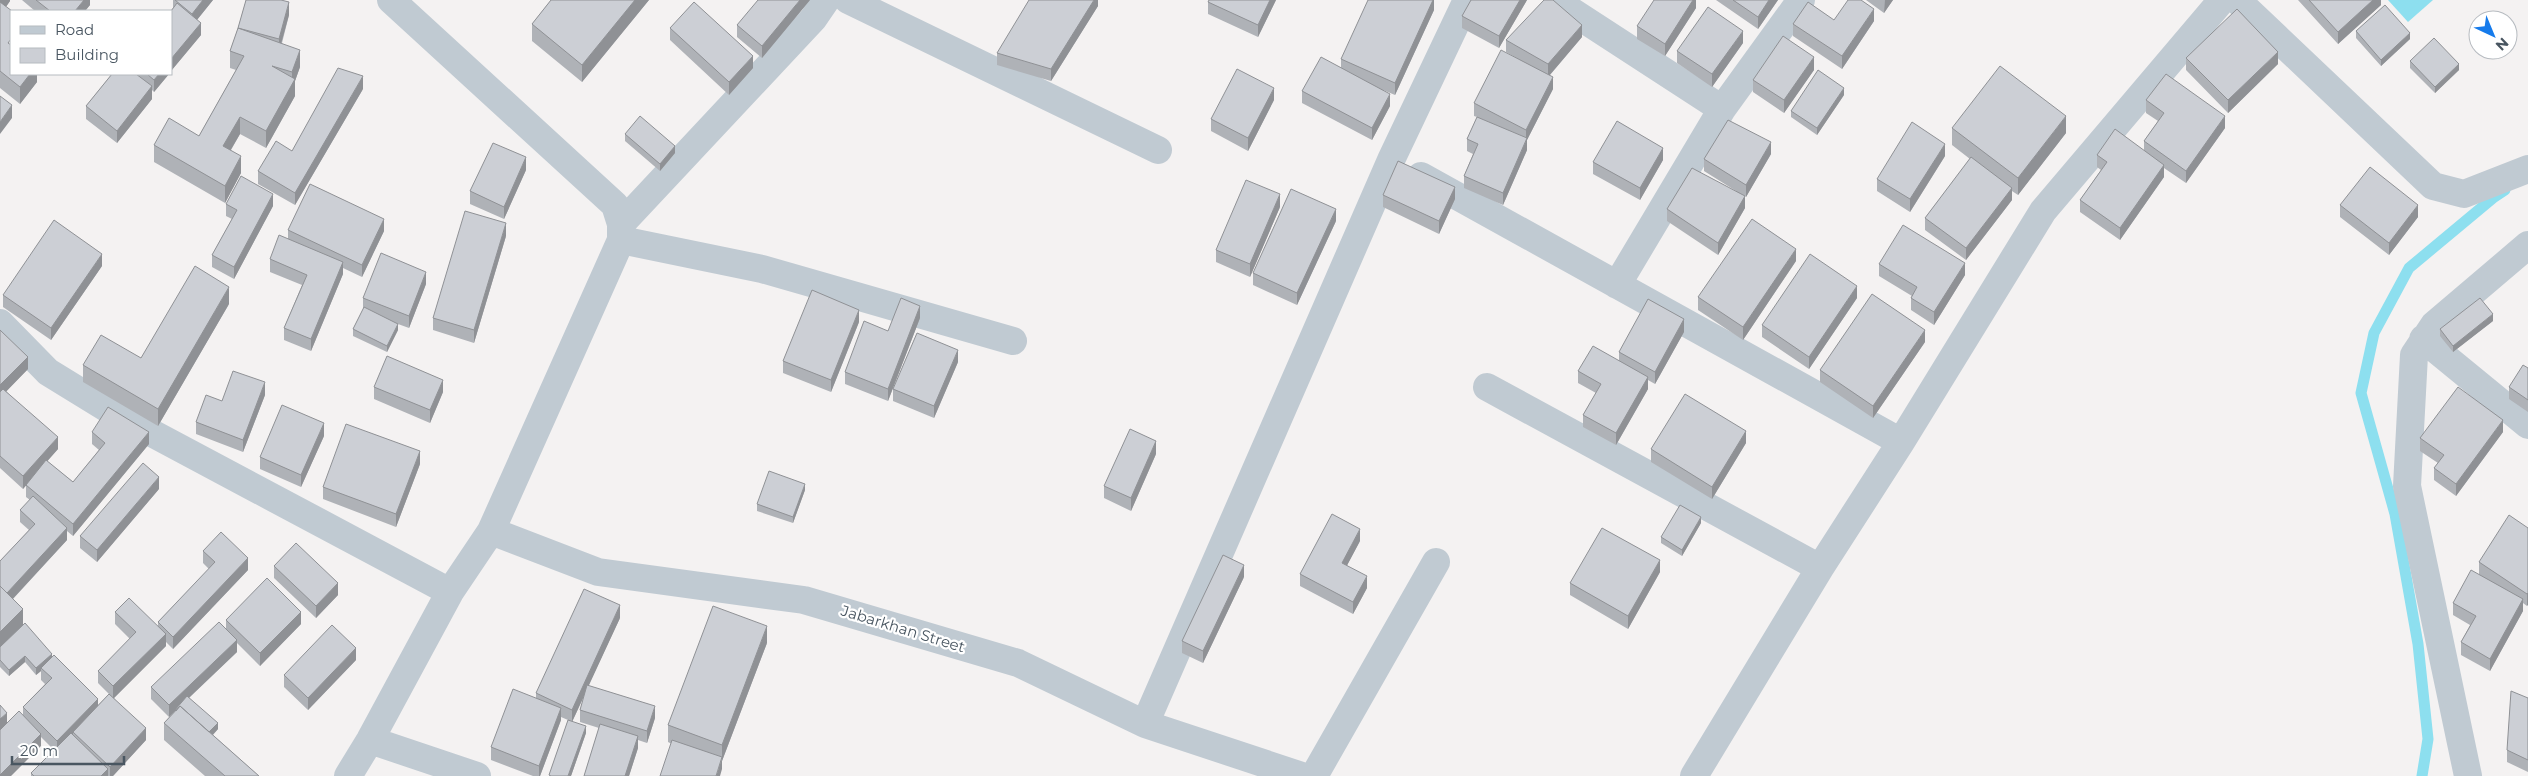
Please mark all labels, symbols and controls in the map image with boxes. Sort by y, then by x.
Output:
legend [10,10,172,75]
north arrow [2468,10,2518,60]
text: Road [55,20,94,39]
text: N [2492,34,2512,55]
text: Building [55,45,119,64]
street label: Jabarkhan Street [838,600,967,656]
scale bar [12,734,125,766]
text: 20 m [20,741,58,760]

